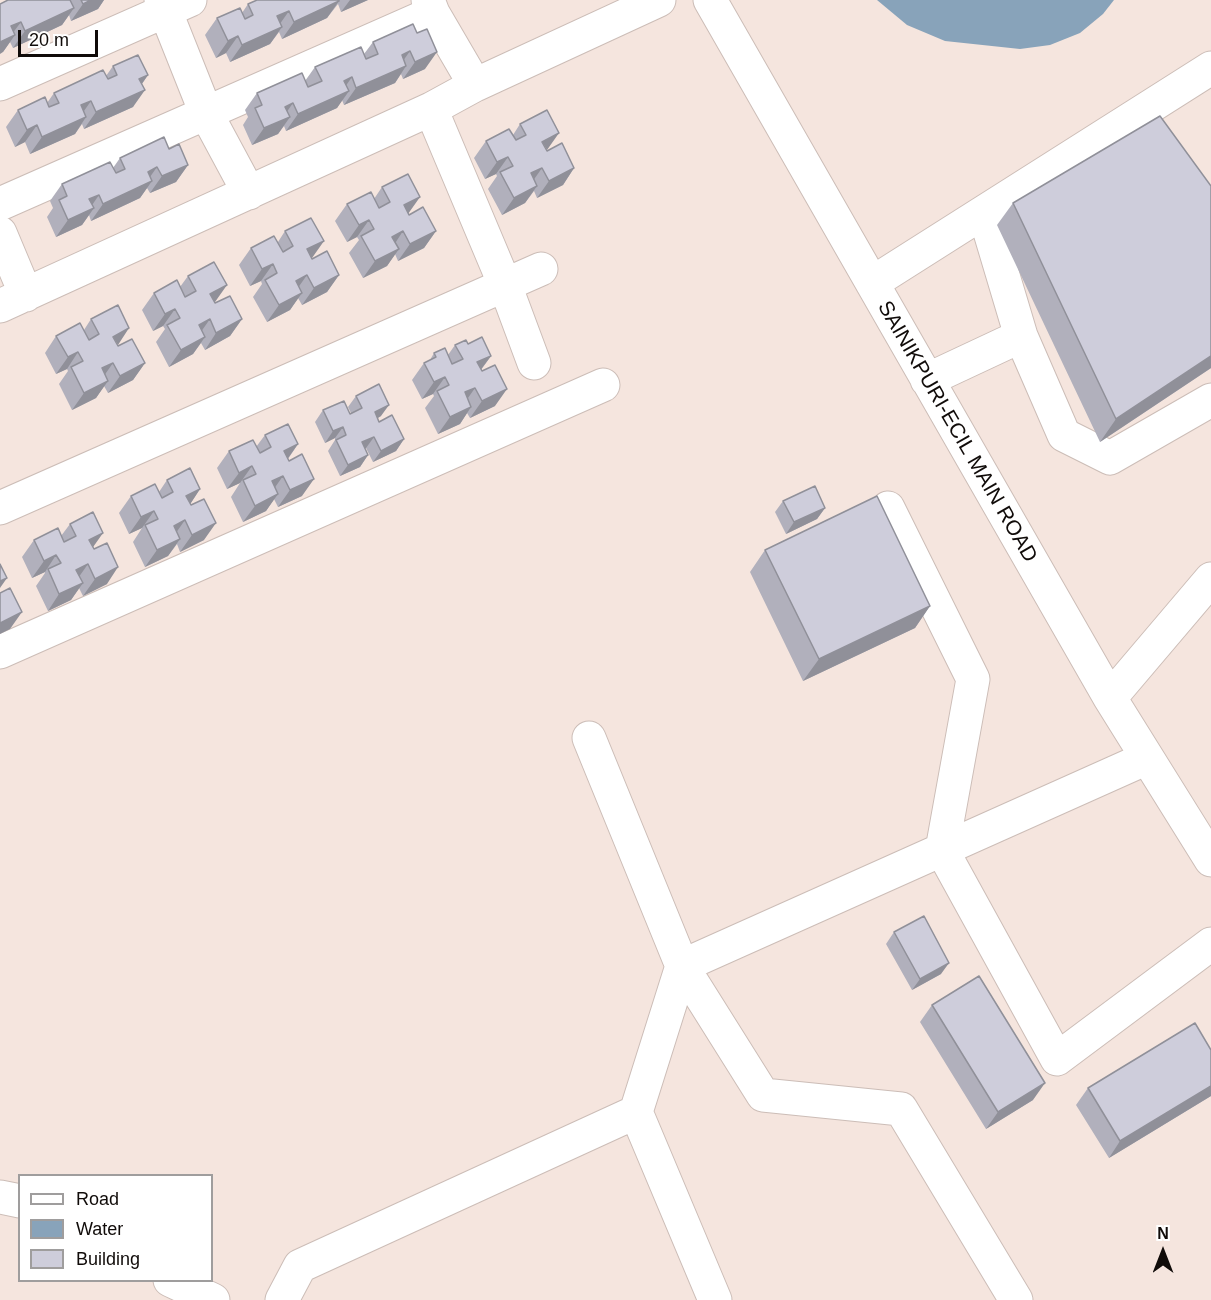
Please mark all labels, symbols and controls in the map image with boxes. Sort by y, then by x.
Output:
scale bar [21,18,100,56]
text: 20 m [29,30,69,50]
street label: SAINIKPURI-ECIL MAIN ROAD [872,297,1042,567]
legend [18,1174,213,1282]
text: Road [76,1189,119,1209]
text: Water [76,1219,123,1239]
north arrow [1133,1222,1193,1282]
text: N [1157,1225,1169,1242]
text: Building [76,1249,140,1269]

